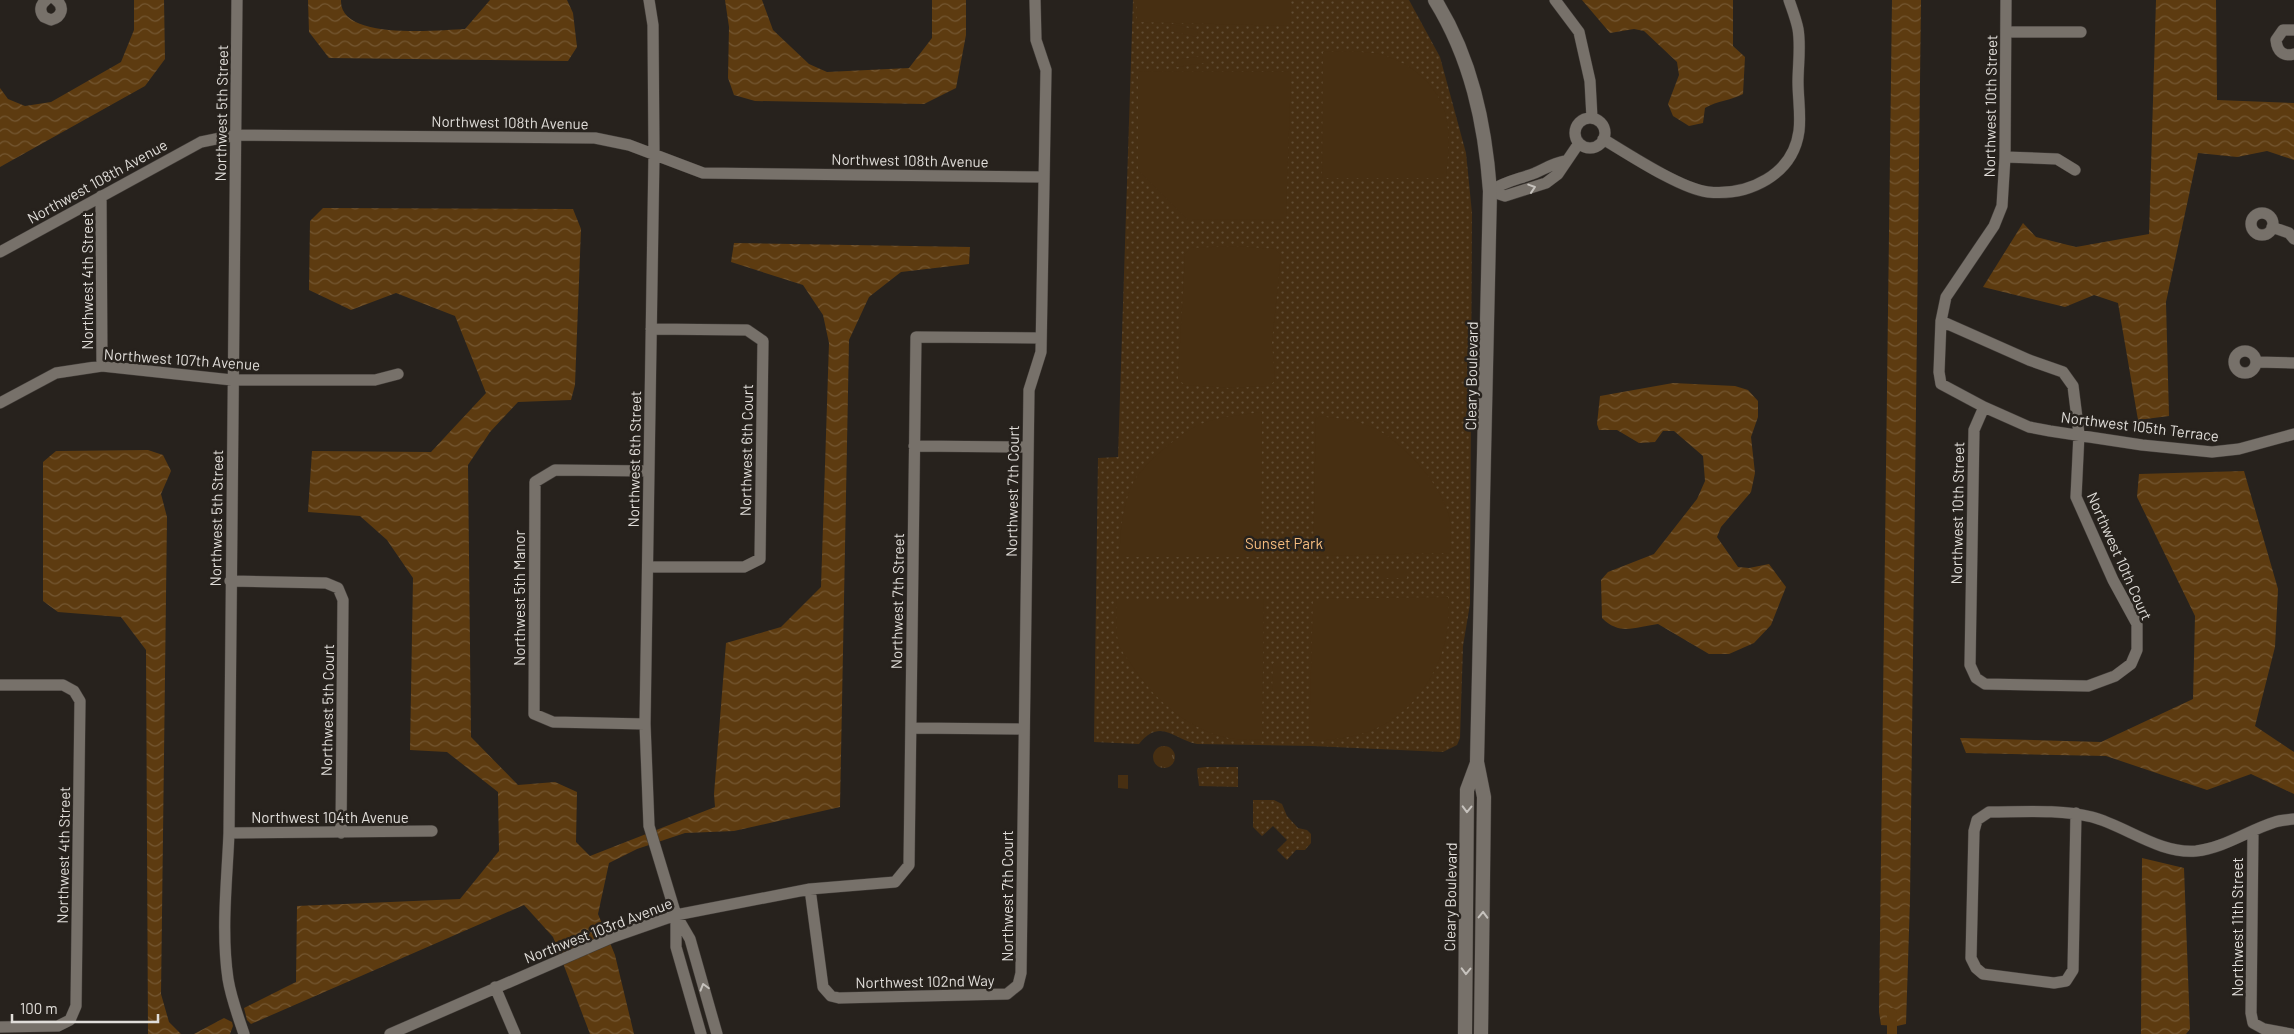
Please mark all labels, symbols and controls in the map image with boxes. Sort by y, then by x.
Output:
street label: Northwest 10th Street [1980,35,2000,177]
street label: Northwest 5th Street [211,45,231,181]
street label: Northwest 108th Avenue [431,112,589,132]
street label: Northwest 108th Avenue [24,135,170,227]
street label: Northwest 108th Avenue [831,150,989,170]
one-way arrow [1528,183,1536,193]
street label: Northwest 4th Street [78,212,96,350]
street label: Cleary Boulevard [1461,321,1481,431]
street label: Northwest 107th Avenue [103,345,261,373]
street label: Northwest 6th Court [736,384,756,516]
street label: Northwest 6th Street [624,391,644,527]
street label: Northwest 105th Terrace [2060,407,2220,445]
street label: Northwest 7th Court [1002,425,1022,557]
street label: Northwest 10th Street [1947,442,1967,584]
street label: Northwest 5th Street [206,450,226,586]
street label: Northwest 10th Court [2084,489,2156,623]
street label: Northwest 5th Manor [510,530,528,666]
street label: Northwest 7th Street [887,533,907,669]
park label: Sunset Park [1245,534,1323,552]
street label: Northwest 5th Court [317,644,337,776]
street label: Northwest 4th Street [53,786,73,924]
one-way arrow [1462,806,1472,813]
street label: Northwest 104th Avenue [251,808,409,826]
street label: Northwest 7th Court [998,830,1016,962]
street label: Cleary Boulevard [1440,842,1460,952]
street label: Northwest 11th Street [2228,857,2246,997]
street label: Northwest 103rd Avenue [521,893,675,967]
one-way arrow [1477,911,1488,919]
one-way arrow [1461,968,1471,976]
street label: Northwest 102nd Way [855,971,995,991]
one-way arrow [699,983,710,991]
scale bar [12,992,159,1024]
text: 100 m [20,999,58,1017]

